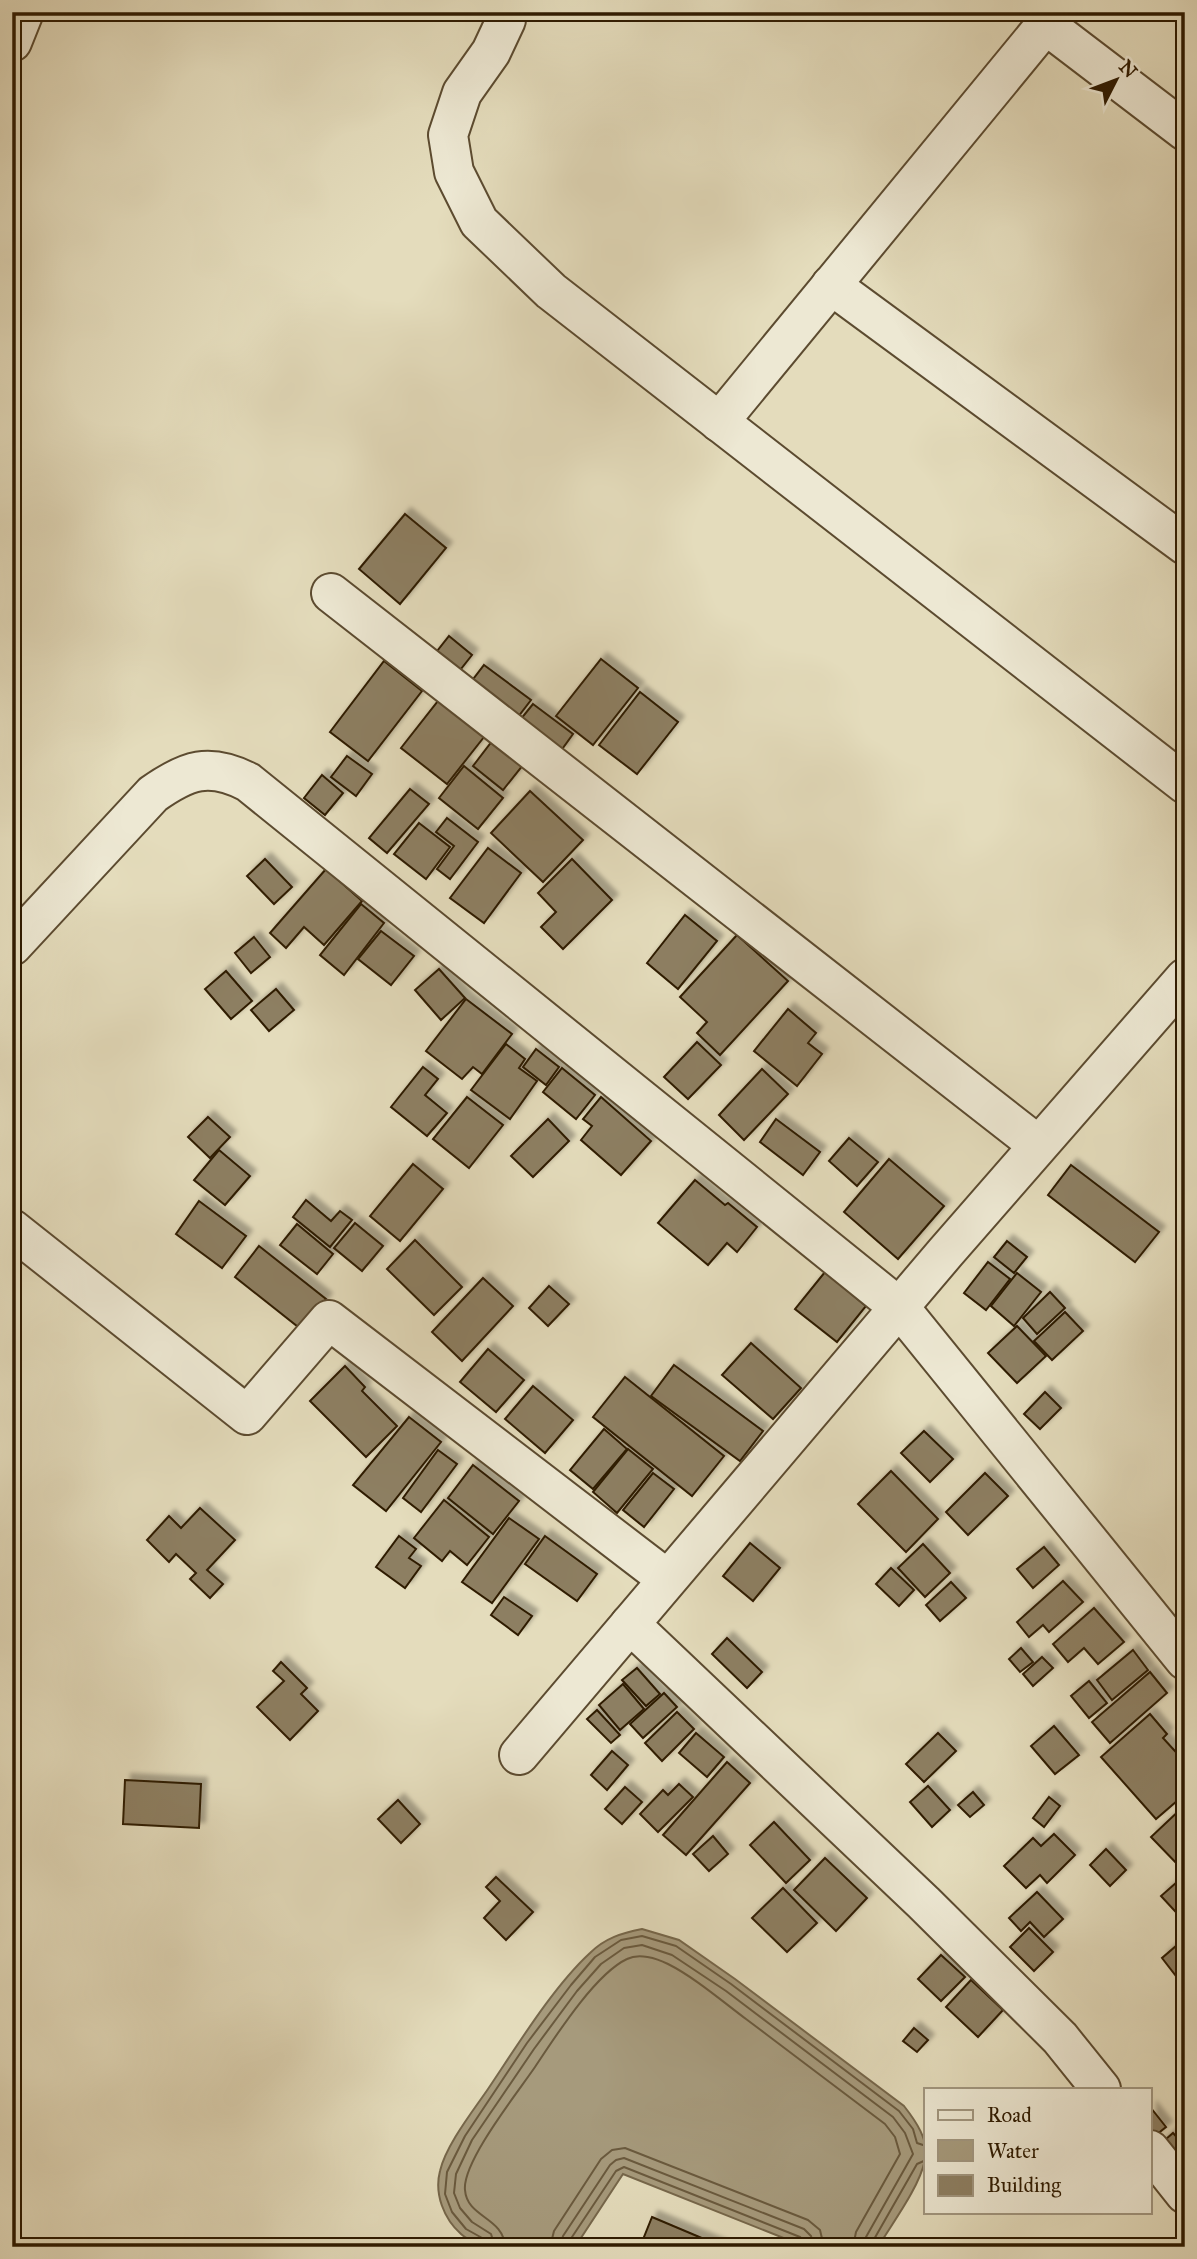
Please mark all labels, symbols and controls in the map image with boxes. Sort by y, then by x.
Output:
north arrow [1082,46,1152,116]
text: N [1114,55,1142,83]
legend [924,2088,1152,2214]
text: Road [987,2102,1032,2128]
text: Water [987,2138,1039,2164]
text: Building [987,2172,1061,2198]

